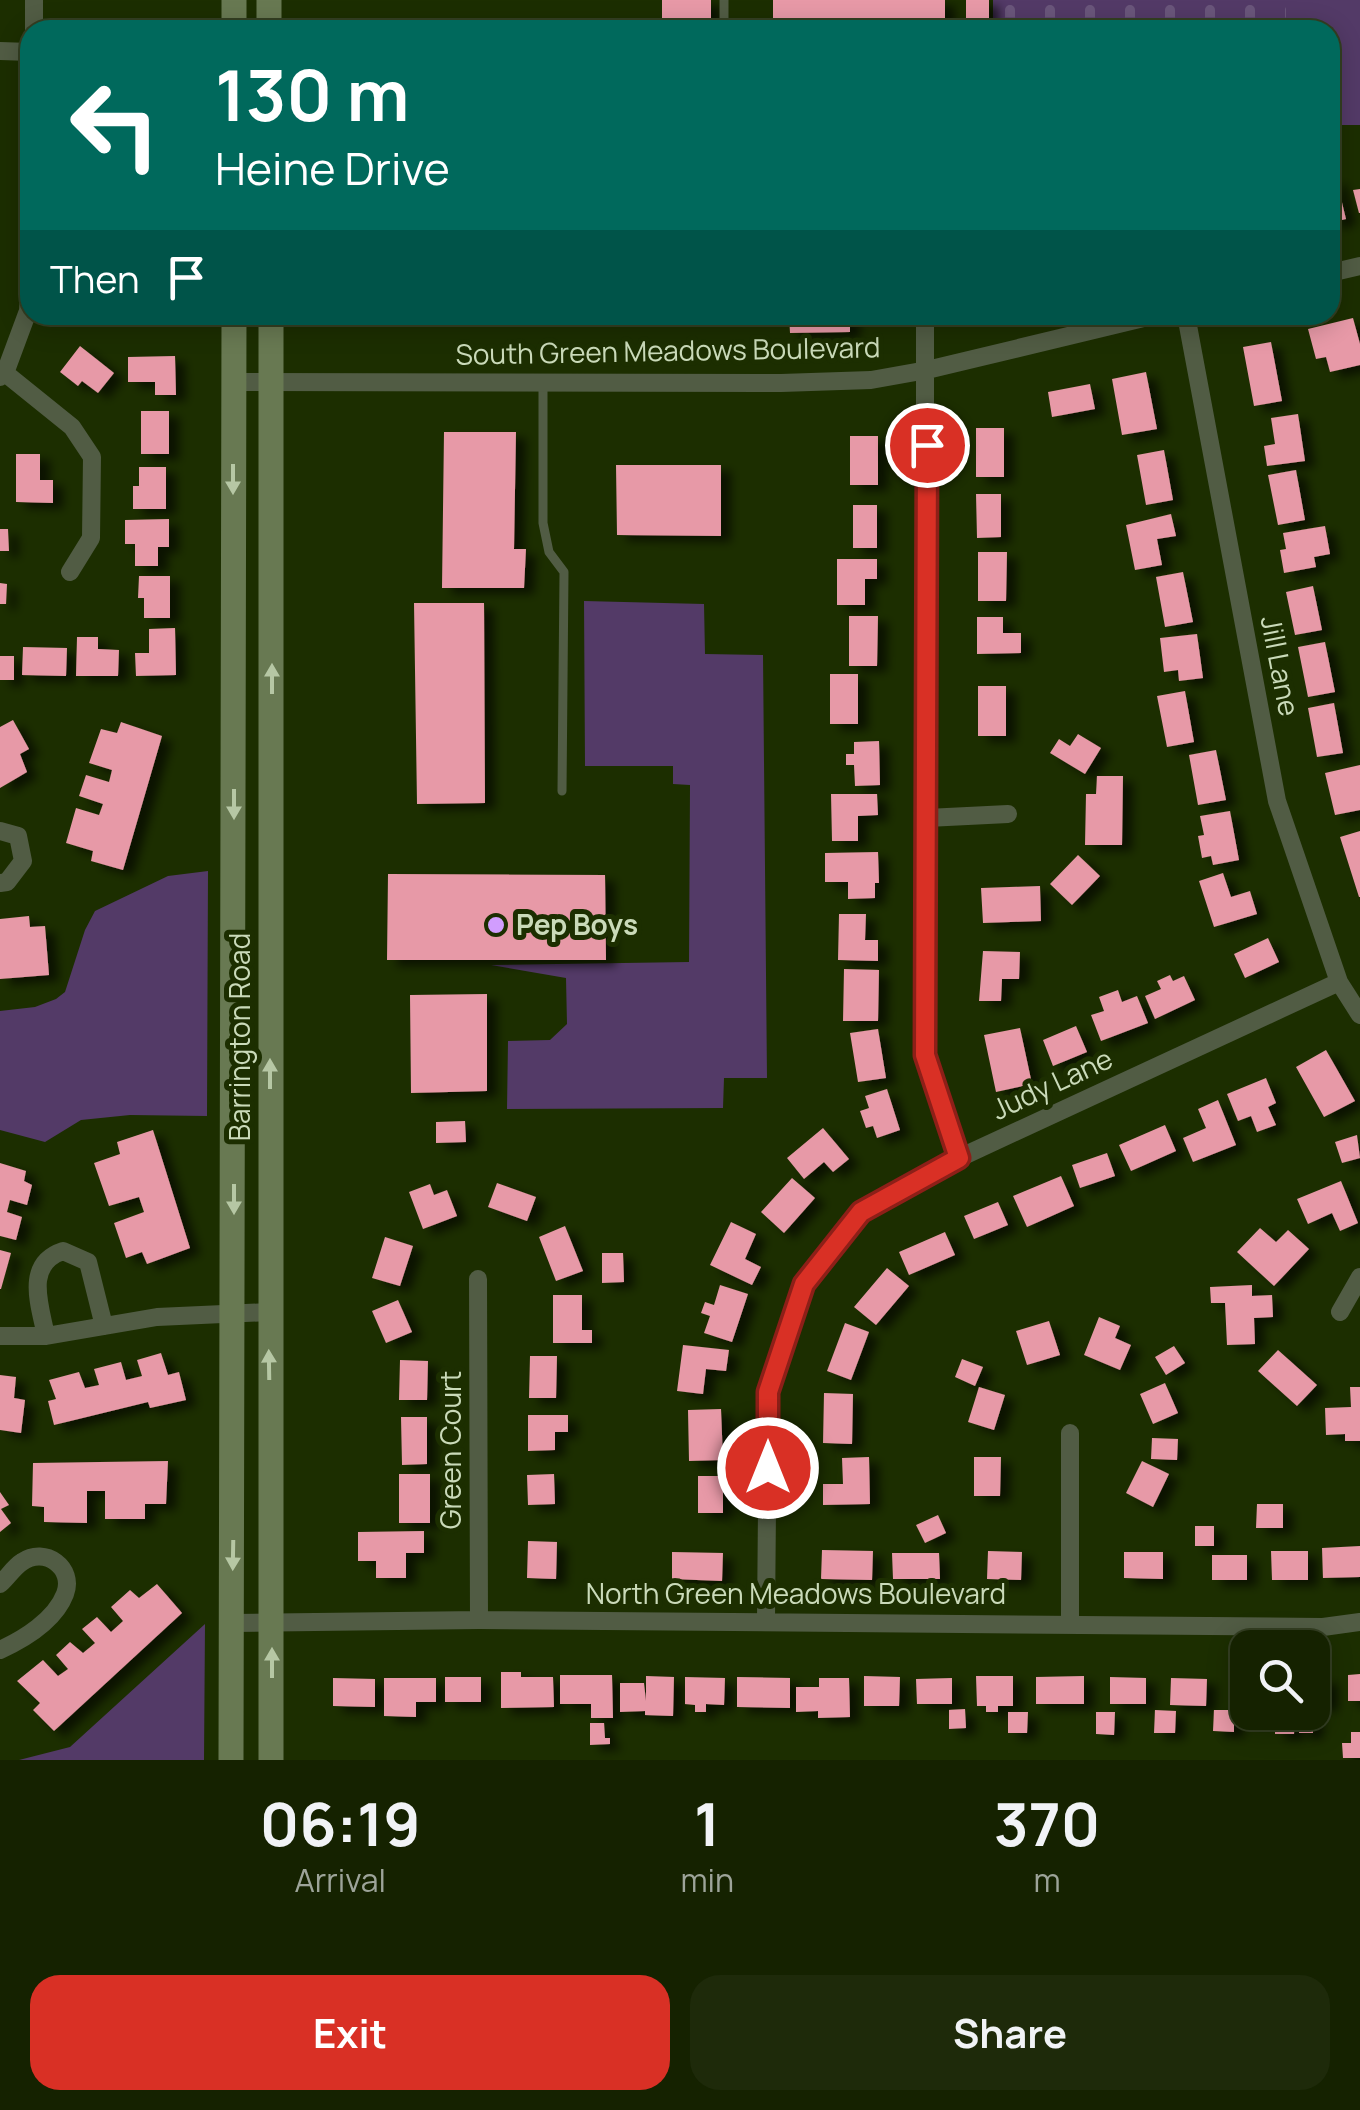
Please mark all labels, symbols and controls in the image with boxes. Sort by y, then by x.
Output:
text: 130 m [215,46,409,142]
icon: left [50,60,180,190]
text: Heine Drive [215,137,450,199]
icon: arrive [159,250,214,305]
text: Then [50,252,139,304]
street label: South Green Meadows Boulevard [455,327,881,373]
pin [885,403,970,488]
icon: arrive [900,418,955,473]
one-way arrow [226,464,242,496]
street label: Jill Lane [1253,613,1309,719]
one-way arrow [264,663,280,695]
one-way arrow [226,789,242,821]
place label: Pep Boys [516,905,638,943]
marker: Pep Boys [485,914,507,936]
street label: Barrington Road [220,933,258,1141]
street label: Judy Lane [985,1039,1118,1128]
one-way arrow [262,1058,278,1090]
one-way arrow [226,1184,242,1216]
one-way arrow [261,1349,277,1381]
street label: Green Court [431,1371,469,1529]
position arrow [716,1416,820,1520]
one-way arrow [225,1540,241,1572]
street label: North Green Meadows Boulevard [586,1574,1006,1612]
map controls [1230,1630,1330,1730]
button: search [1230,1630,1330,1730]
one-way arrow [264,1646,280,1678]
text: 06:19 [260,1782,421,1864]
text: 1 [694,1782,720,1864]
text: 370 [994,1782,1100,1864]
text: Arrival [295,1858,386,1902]
text: min [680,1858,734,1902]
text: m [1033,1858,1061,1902]
button: Exit [30,1975,670,2090]
button: Share [690,1975,1330,2090]

